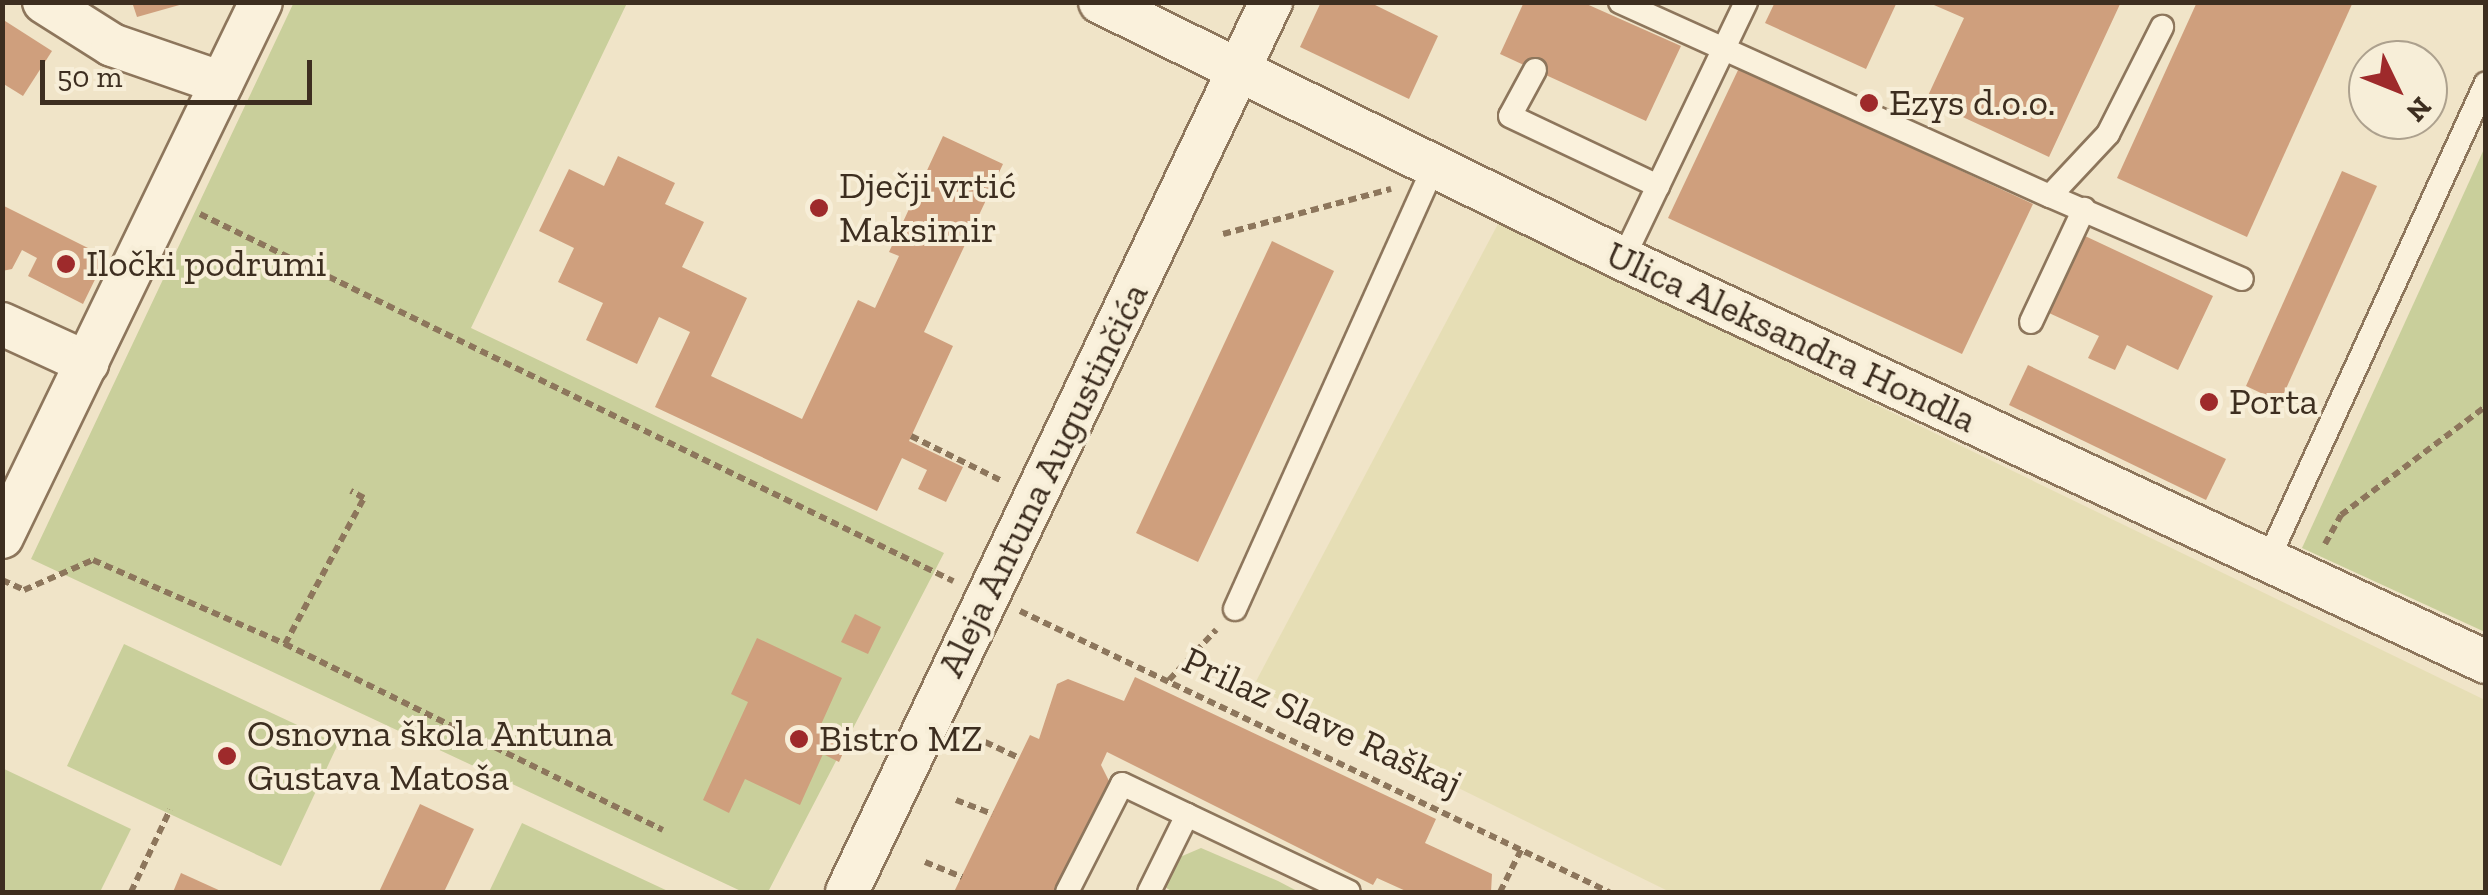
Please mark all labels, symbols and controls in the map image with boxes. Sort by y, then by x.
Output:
scale bar [45,40,318,102]
north arrow [2348,40,2448,140]
text: 50 m [57,59,122,95]
place label: Ezys d.o.o. [1889,80,2056,126]
text: N [2400,90,2438,128]
marker: Ezys d.o.o. [1858,92,1880,114]
place label: Dječji vrtić Maksimir [839,163,1017,252]
marker: Dječji vrtić Maksimir [808,197,830,219]
street label: Ulica Aleksandra Hondla [1598,231,1984,443]
place label: Iločki podrumi [86,241,326,287]
marker: Iločki podrumi [55,253,77,275]
street label: Aleja Antuna Augustinčića [927,275,1159,685]
place label: Porta [2229,379,2318,425]
marker: Porta [2198,391,2220,413]
street label: Prilaz Slave Raškaj [1175,637,1469,807]
place label: Osnovna škola Antuna Gustava Matoša [247,711,614,801]
place label: Bistro MZ [819,716,983,762]
marker: Bistro MZ [788,728,810,750]
marker: Osnovna škola Antuna Gustava Matoša [216,745,238,767]

